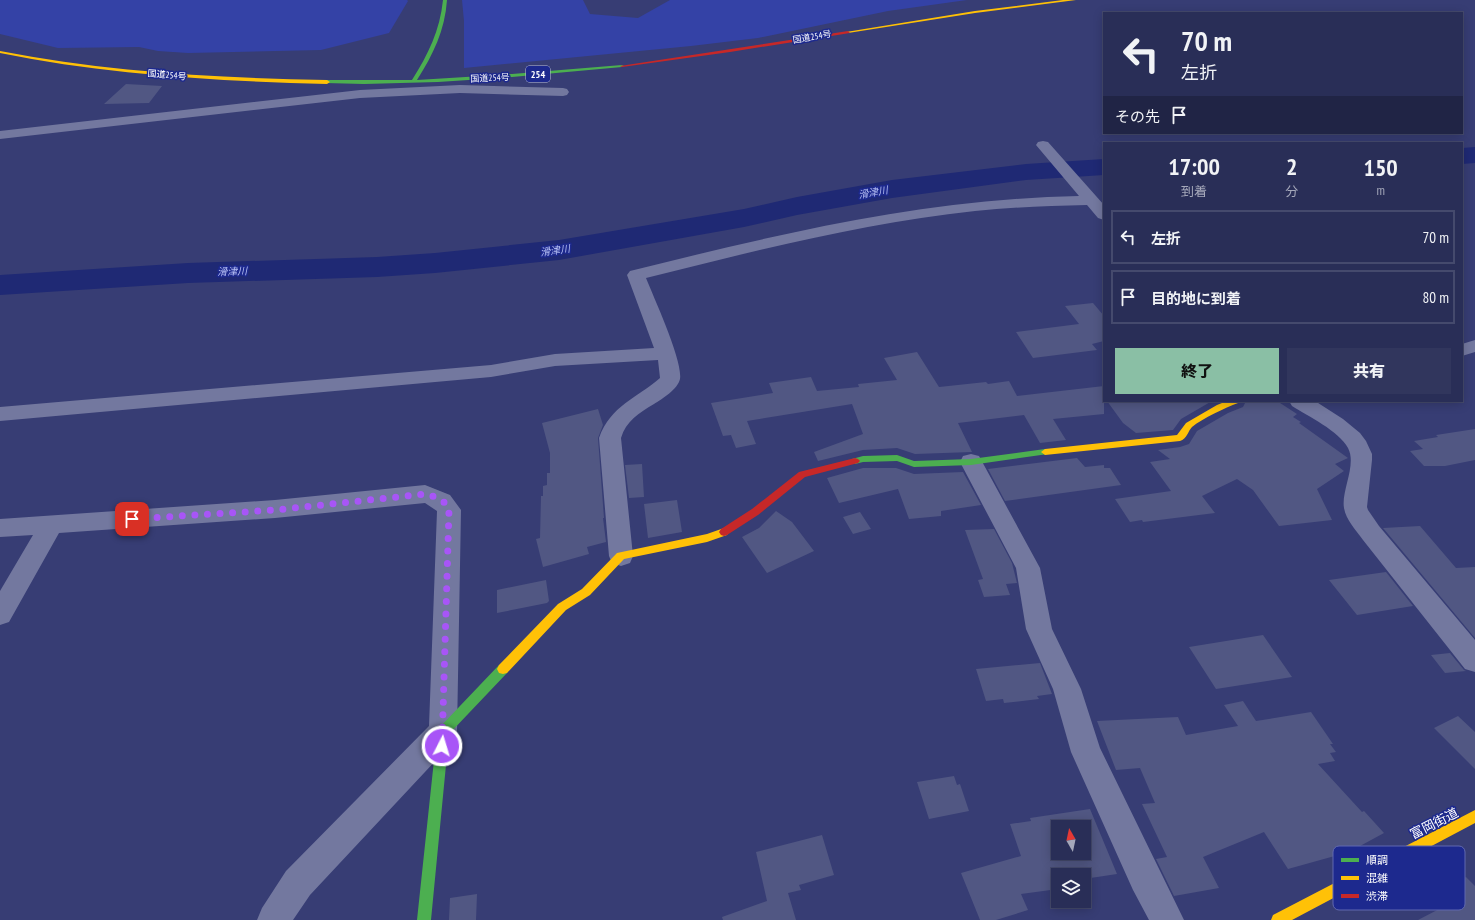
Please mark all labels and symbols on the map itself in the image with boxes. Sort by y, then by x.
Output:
street label: 国道254号 [792,28,832,45]
road number: 254 [526,66,550,82]
street label: 国道254号 [147,67,187,82]
street label: 国道254号 [470,71,510,84]
water label: 滑津川 [857,183,890,201]
water label: 滑津川 [539,242,572,259]
water label: 滑津川 [217,264,248,279]
pin [115,502,149,536]
position arrow [421,725,463,767]
street label: 富岡街道 [1407,804,1461,843]
north arrow [1051,820,1091,860]
legend [1333,846,1465,910]
text: 順調 [1366,853,1388,867]
text: 混雑 [1366,871,1388,885]
text: 渋滞 [1366,889,1388,903]

